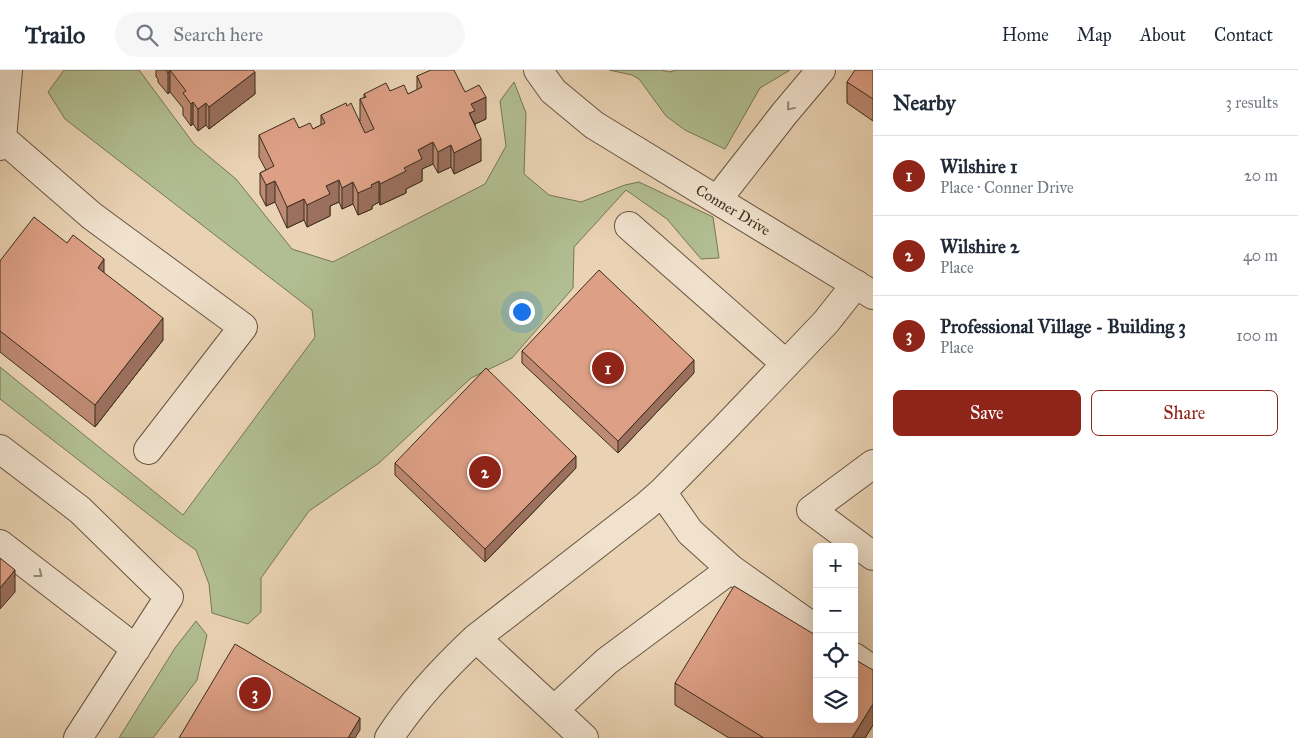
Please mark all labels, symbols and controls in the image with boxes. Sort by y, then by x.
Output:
search box [115,12,465,57]
text: Trailo [25,20,85,50]
icon: search [133,21,161,49]
text: Search here [173,23,263,46]
text: Home [1002,24,1049,46]
text: Map [1077,24,1112,46]
text: About [1140,24,1186,46]
text: Contact [1214,24,1273,46]
text: Nearby [893,90,956,116]
text: 3 results [1225,93,1278,112]
one-way arrow [787,101,795,110]
text: Wilshire 1 [940,155,1018,178]
text: 1 [906,166,912,185]
text: 20 m [1244,166,1278,185]
text: Place · Conner Drive [940,178,1074,197]
street label: Conner Drive [692,181,774,239]
text: Wilshire 2 [940,235,1019,258]
text: 2 [905,246,913,265]
text: 40 m [1243,246,1278,265]
text: Place [940,258,974,277]
your location [509,299,535,325]
text: Professional Village - Building 3 [940,315,1186,338]
text: 3 [906,326,912,345]
text: 100 m [1236,326,1278,345]
text: Place [940,338,974,357]
pin: 1 [592,349,624,387]
button: Save [893,390,1081,436]
button: Share [1091,390,1278,436]
pin: 2 [469,453,501,491]
map controls [813,543,858,723]
button: + [813,543,858,588]
one-way arrow [33,568,43,577]
button: − [813,588,858,633]
button: locate [813,633,858,678]
pin: 3 [239,674,271,712]
button: layers [813,678,858,723]

